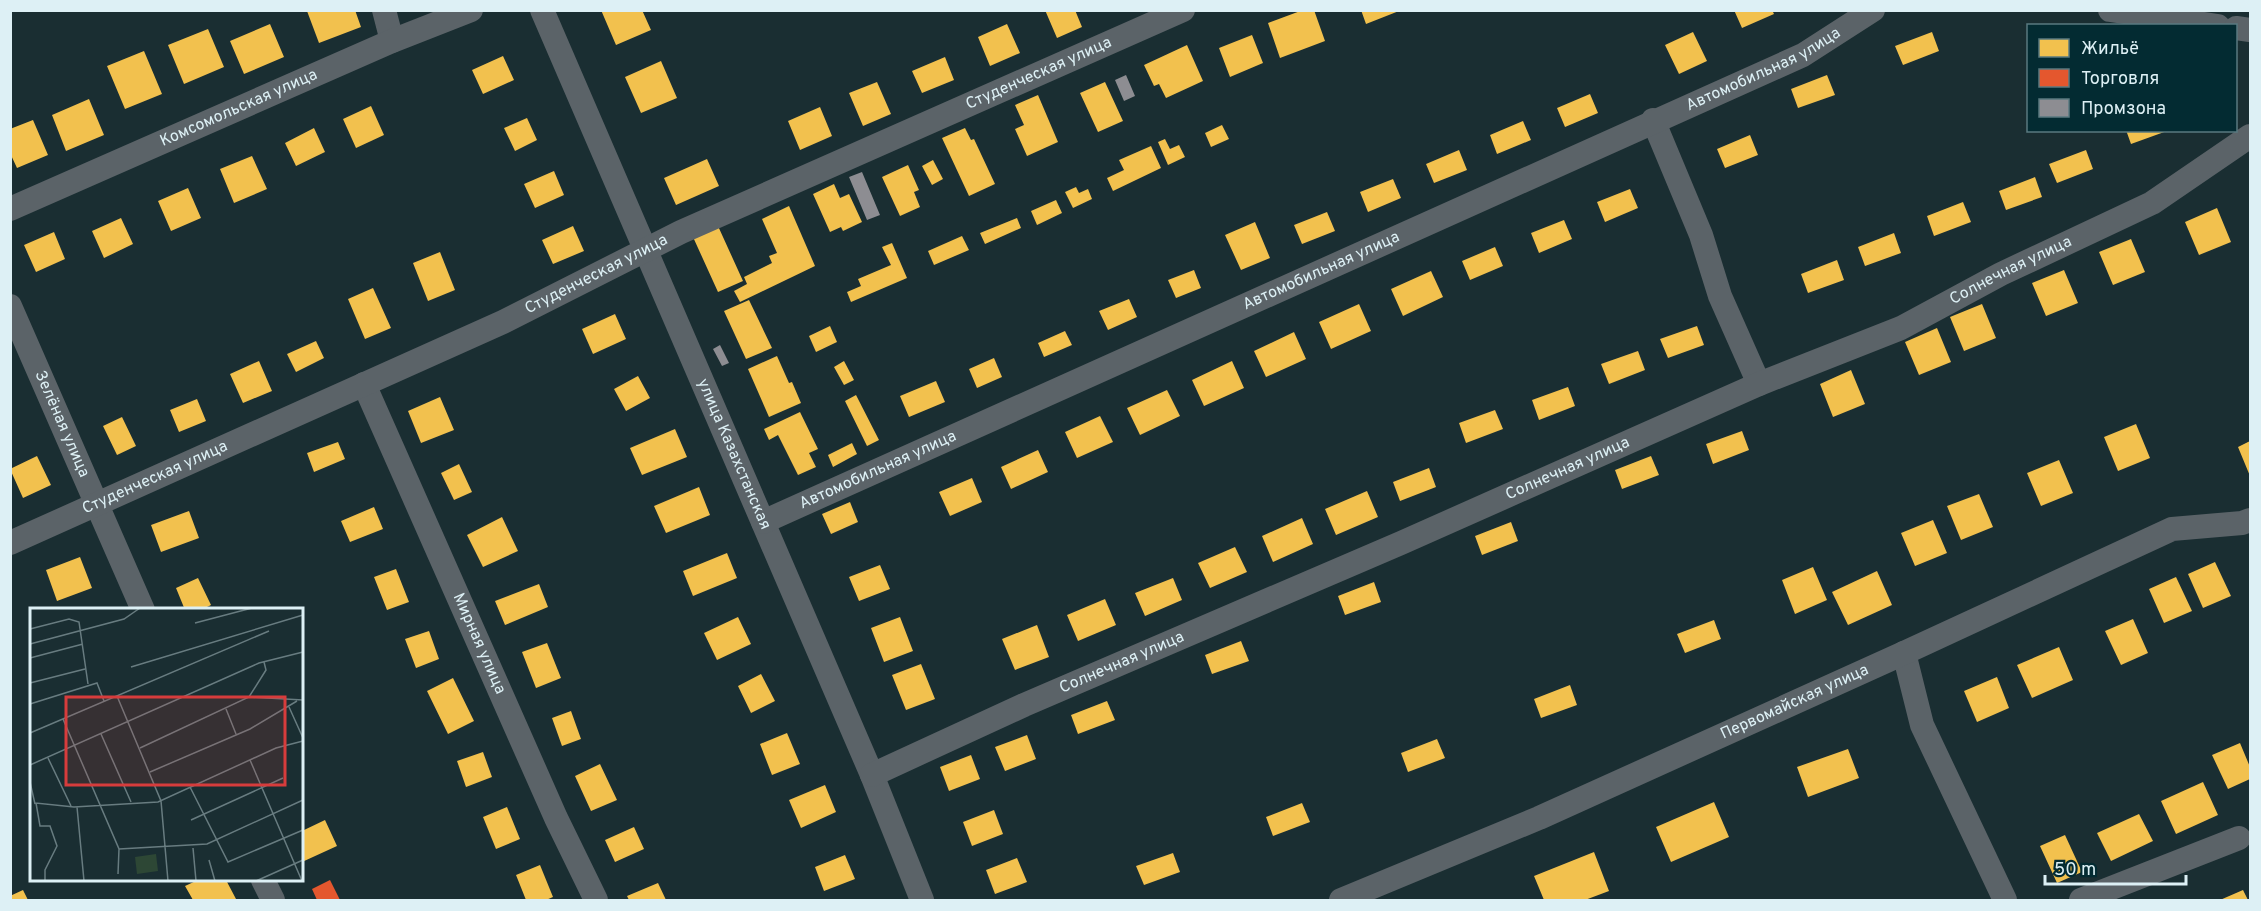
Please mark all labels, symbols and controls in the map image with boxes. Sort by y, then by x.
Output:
street label: Автомобильная улица [1683,23,1844,116]
legend [2027,24,2237,132]
street label: Студенческая улица [963,33,1115,115]
text: Жильё [2081,38,2139,61]
street label: Комсомольская улица [157,65,321,152]
text: Торговля [2081,68,2159,91]
text: Промзона [2081,98,2166,121]
street label: Автомобильная улица [1240,227,1403,315]
street label: Студенческая улица [522,230,671,319]
street label: Солнечная улица [1946,232,2075,310]
street label: Зелёная улица [30,368,94,481]
street label: улица Казахстанская [692,376,775,533]
street label: Автомобильная улица [796,426,960,514]
street label: Солнечная улица [1502,433,1633,505]
street label: Студенческая улица [79,437,231,519]
street label: Мирная улица [448,590,510,697]
inset map [30,608,303,881]
street label: Солнечная улица [1057,627,1187,698]
street label: Первомайская улица [1718,660,1872,745]
scale bar [2045,848,2186,886]
text: 50 m [2054,859,2096,882]

